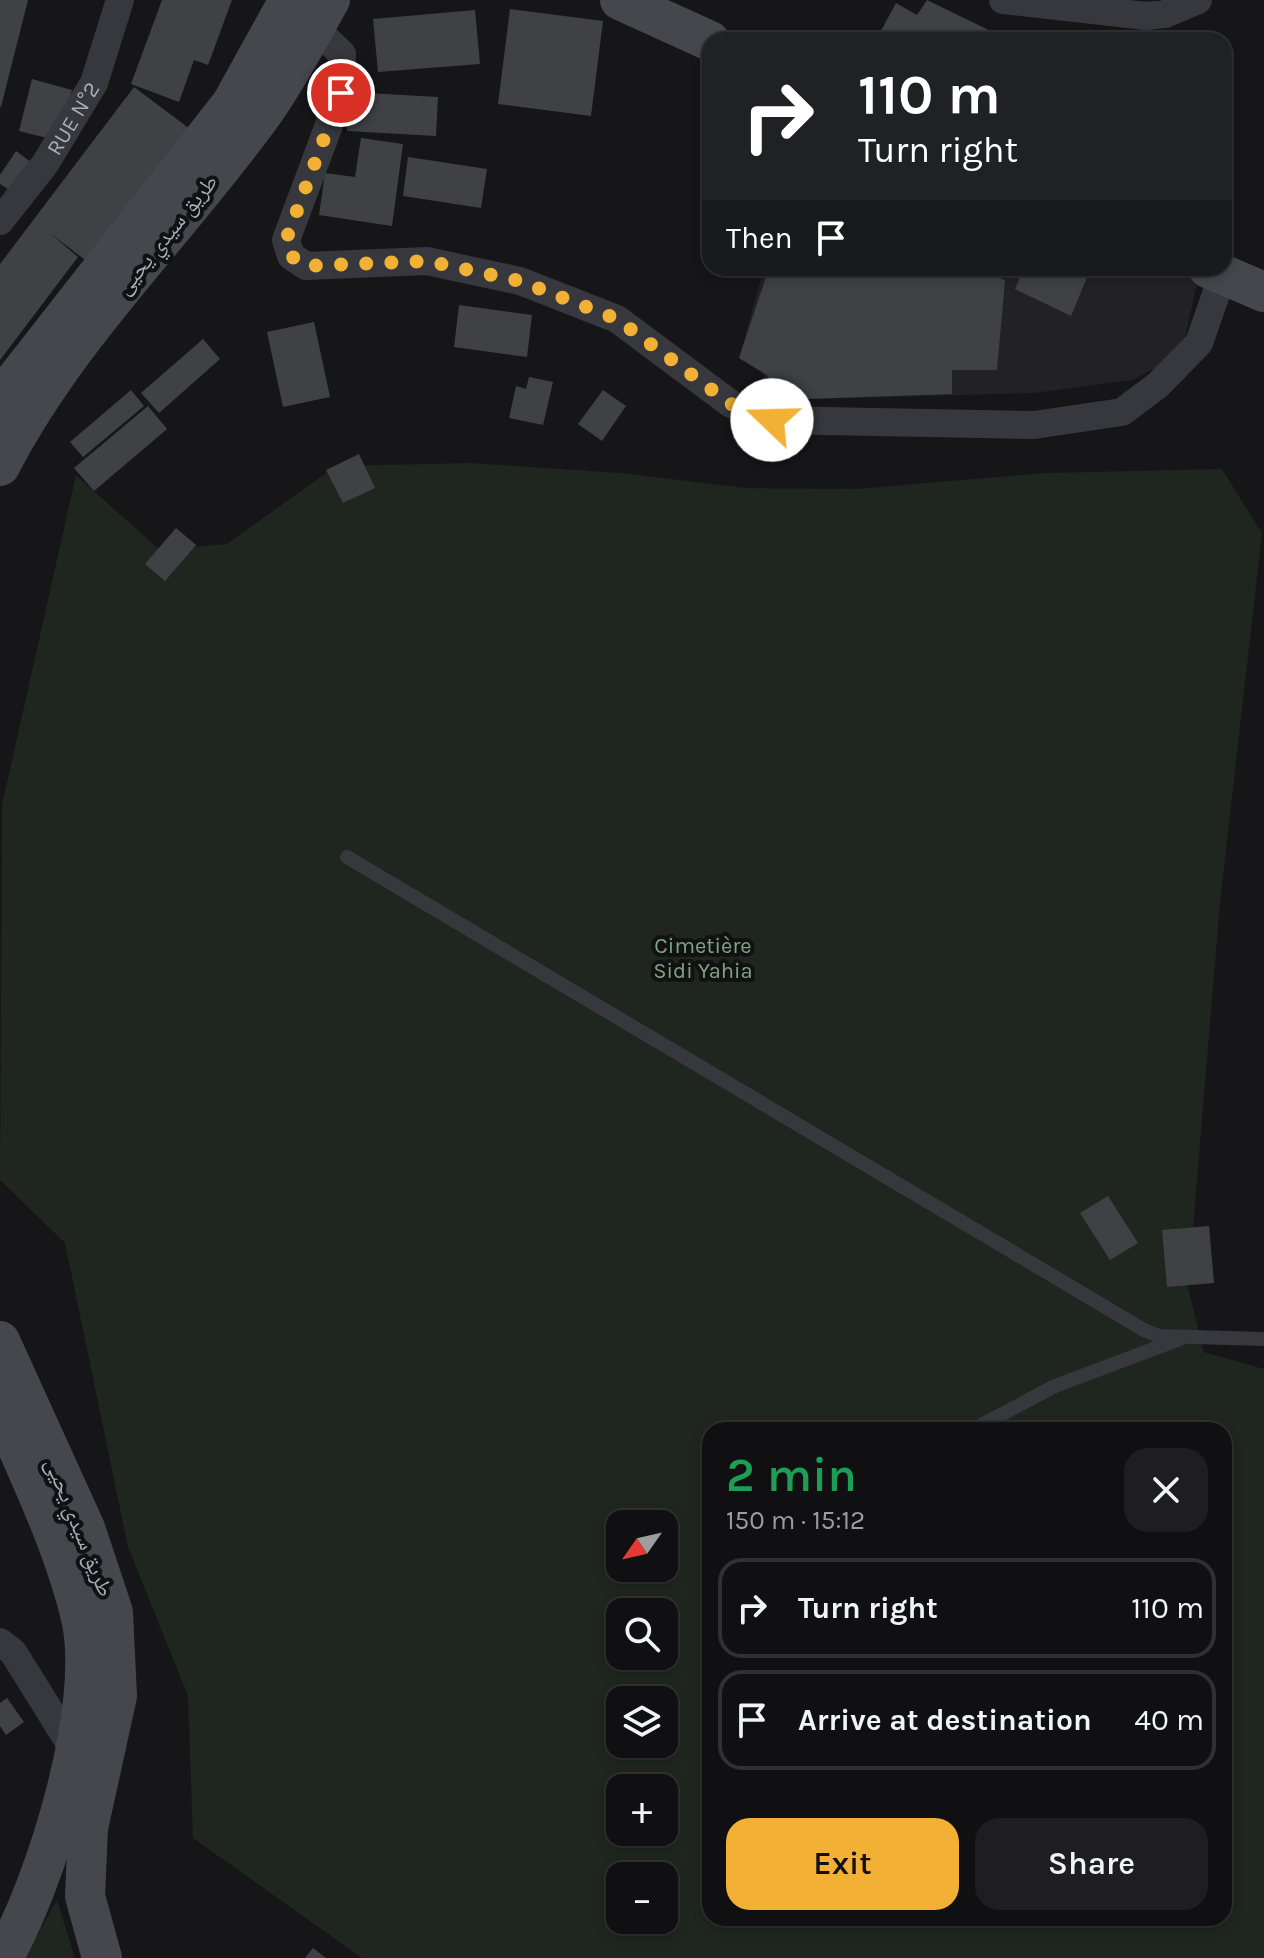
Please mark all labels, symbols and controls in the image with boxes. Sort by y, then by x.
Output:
pin [307,59,375,127]
text: 110 m [858,62,1001,127]
icon: right [726,64,830,168]
icon: arrive [319,71,363,115]
street label: RUE N°2 [41,78,106,160]
text: Turn right [858,129,1018,171]
street label: طريق سيدي يحيى [110,169,226,302]
icon: arrive [809,216,853,260]
text: Then [726,220,793,256]
position arrow [730,378,814,462]
park label: Cimetière Sidi Yahia [653,933,753,984]
text: 2 min [726,1447,857,1503]
button: close [1124,1448,1208,1532]
street label: طريق سيدي يحيى [36,1454,119,1602]
text: 150 m · 15:12 [726,1505,865,1536]
north arrow [606,1510,678,1582]
map controls [606,1510,678,1934]
icon: right [730,1586,774,1630]
text: Turn right [798,1590,938,1626]
text: 110 m [1131,1590,1204,1626]
button: search [606,1598,678,1670]
button: layers [606,1686,678,1758]
icon: arrive [730,1698,774,1742]
text: Arrive at destination [798,1702,1092,1738]
text: 40 m [1134,1702,1204,1738]
button: + [606,1774,678,1846]
button: Exit [726,1818,959,1910]
button: Share [975,1818,1208,1910]
button: − [606,1862,678,1934]

